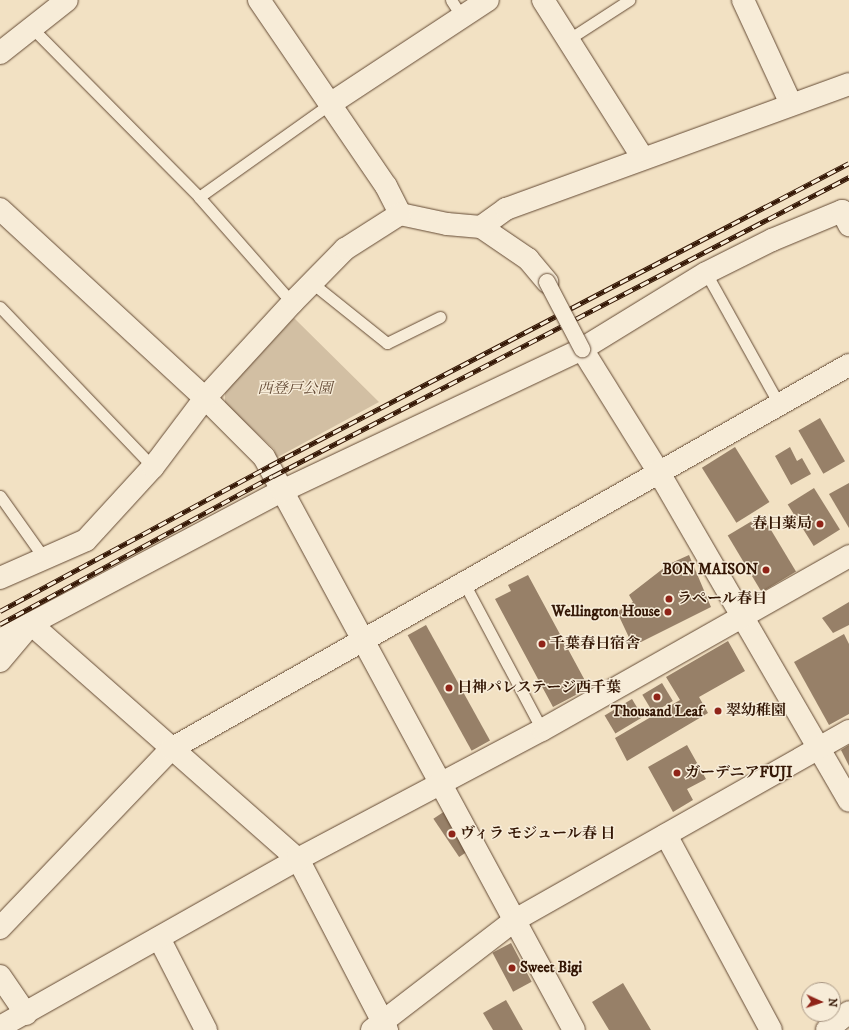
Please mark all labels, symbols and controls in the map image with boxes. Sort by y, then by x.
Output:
park label: 西登戸公園 [258,380,332,398]
place label: 春日薬局 [752,515,812,533]
marker: 春日薬局 [815,519,825,529]
place label: BON MAISON [662,561,758,579]
marker: BON MAISON [761,565,771,575]
place label: ラペール春日 [677,590,767,608]
marker: ラペール春日 [664,594,674,604]
place label: Wellington House [551,603,660,621]
marker: Wellington House [663,607,673,617]
place label: 千葉春日宿舎 [550,635,640,653]
marker: 千葉春日宿舎 [537,639,547,649]
place label: 日神パレステージ西千葉 [457,679,622,697]
marker: 日神パレステージ西千葉 [444,683,454,693]
marker: Thousand Leaf [652,692,662,702]
place label: 翠幼稚園 [726,702,786,720]
place label: Thousand Leaf [611,703,703,721]
marker: 翠幼稚園 [713,706,723,716]
place label: ガーデニアFUJI [685,764,793,782]
marker: ガーデニアFUJI [672,768,682,778]
place label: ヴィラ モジュール春 日 [460,825,616,843]
marker: ヴィラ モジュール春 日 [447,829,457,839]
place label: Sweet Bigi [520,959,582,977]
marker: Sweet Bigi [507,963,517,973]
north arrow [801,982,841,1022]
text: N [825,998,839,1007]

